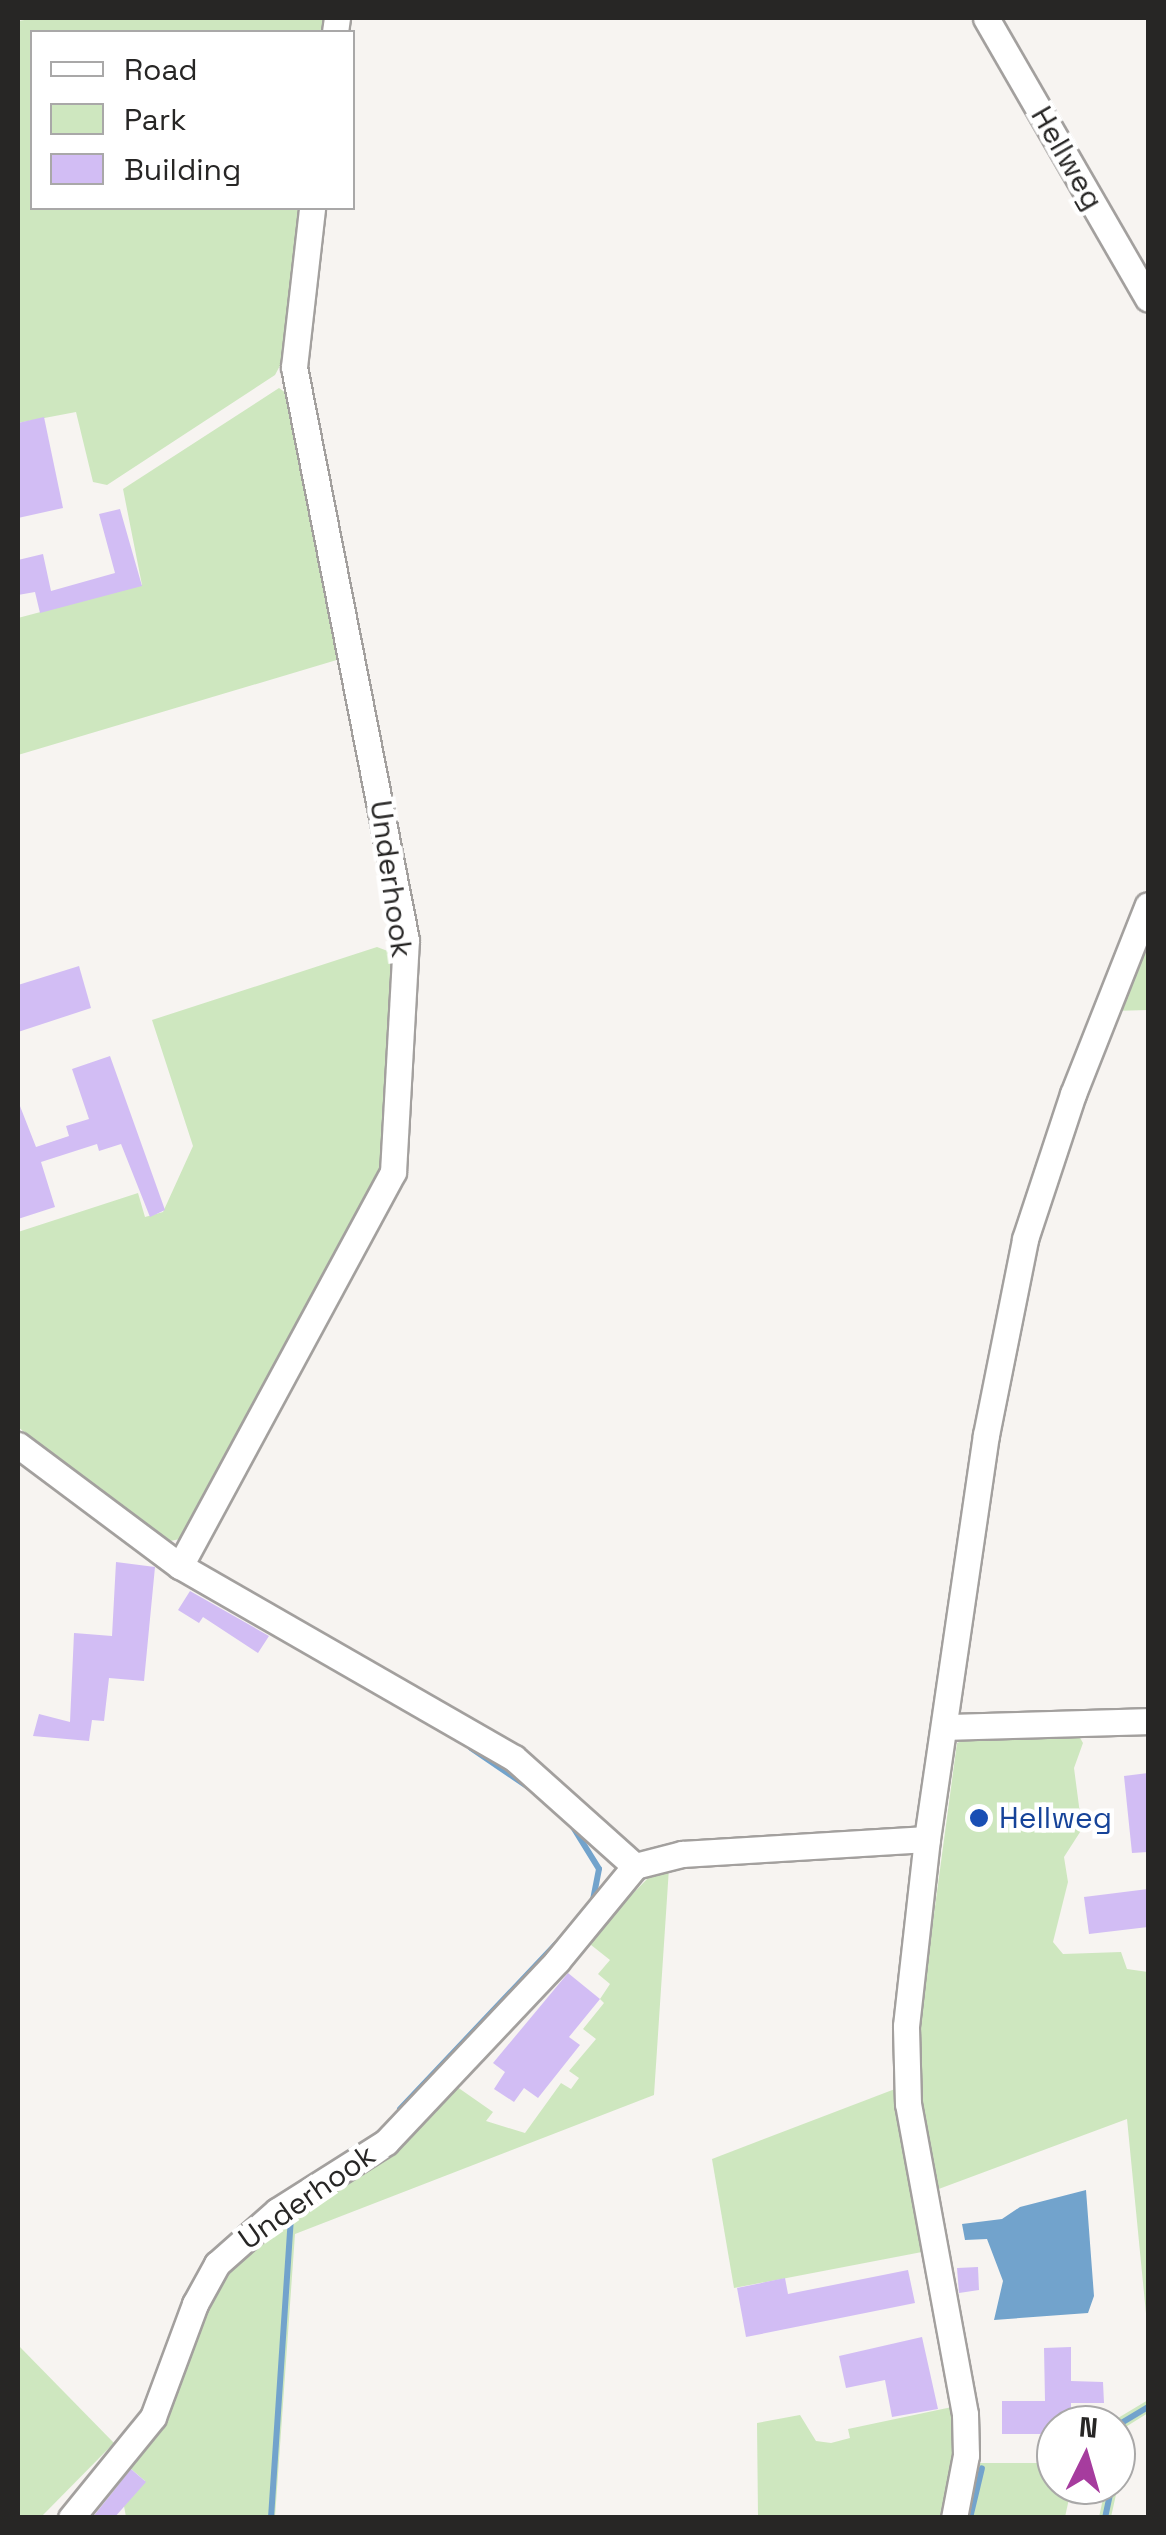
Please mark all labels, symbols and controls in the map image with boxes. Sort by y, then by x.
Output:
legend [30,30,355,210]
text: Road [124,50,198,89]
text: Park [124,100,186,139]
street label: Hellweg [1023,100,1111,216]
text: Building [124,150,241,189]
street label: Underhook [362,798,420,960]
place label: Hellweg [999,1800,1112,1836]
marker: Hellweg [968,1807,990,1829]
street label: Underhook [232,2137,382,2257]
north arrow [1036,2405,1136,2505]
text: N [1078,2408,1099,2446]

